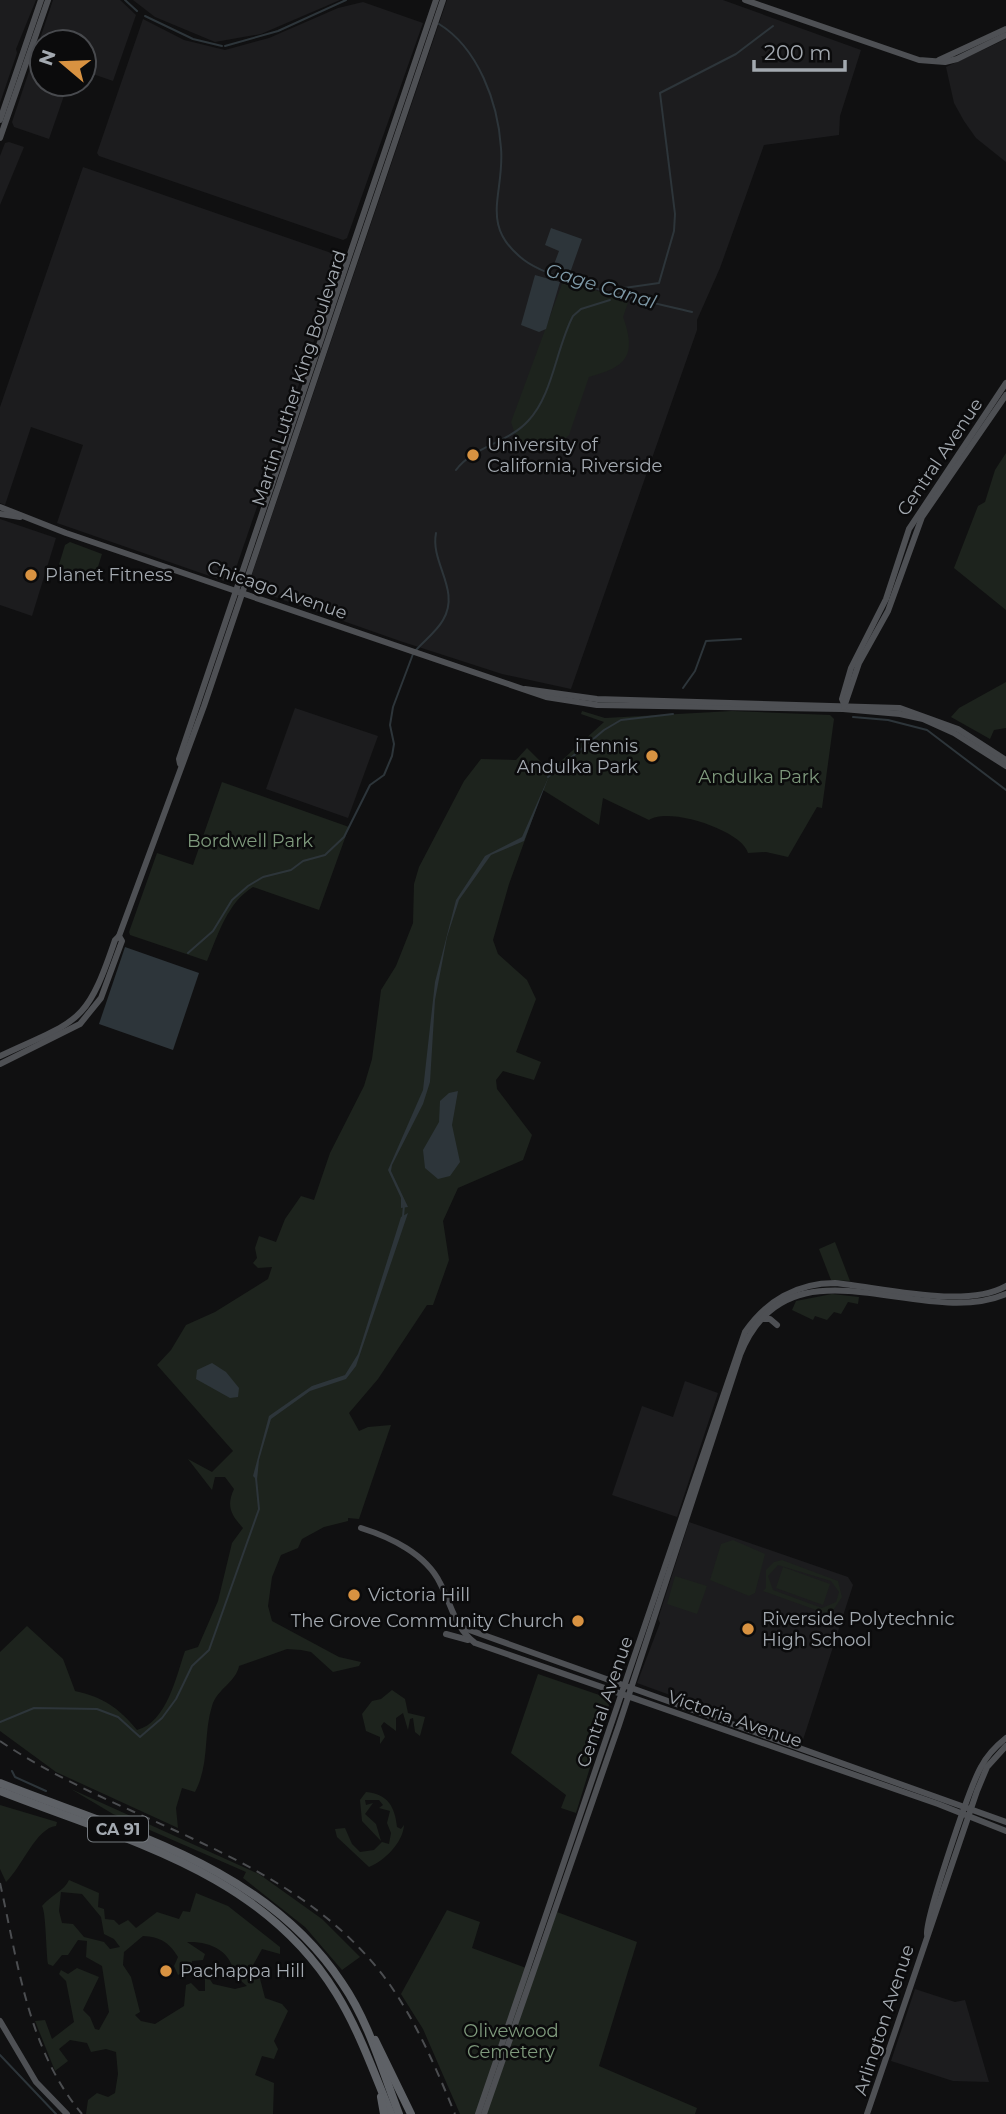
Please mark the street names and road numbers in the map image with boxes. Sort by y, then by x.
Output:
street label: Martin Luther King Boulevard [247,247,351,509]
street label: Central Avenue [892,394,988,520]
street label: Chicago Avenue [204,556,350,624]
street label: Central Avenue [572,1633,638,1770]
street label: Victoria Avenue [665,1686,805,1752]
road number: CA 91 [88,1816,148,1842]
street label: Arlington Avenue [849,1942,919,2098]

